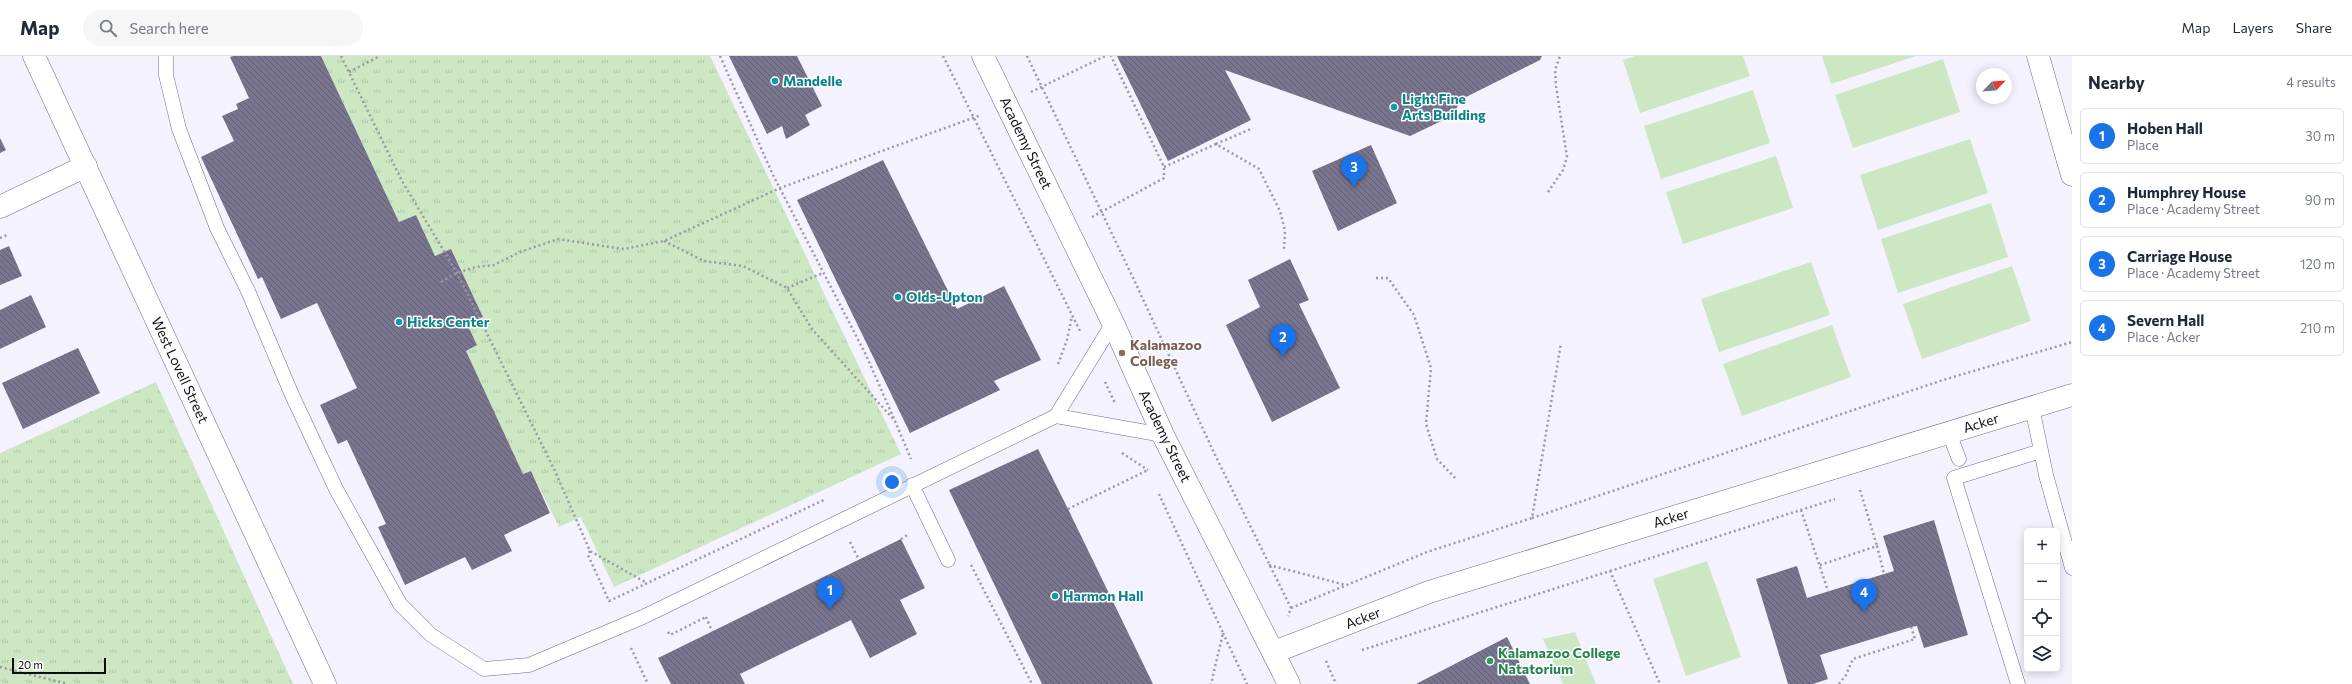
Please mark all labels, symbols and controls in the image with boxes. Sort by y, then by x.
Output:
search box [83,10,363,46]
text: Map [20,16,59,39]
icon: search [97,17,119,39]
text: Search here [129,19,209,37]
text: Map [2182,19,2210,36]
text: Layers [2232,19,2274,36]
text: Share [2296,19,2332,36]
north arrow [1976,68,2012,104]
place label: Mandelle [783,72,842,89]
text: Nearby [2088,72,2145,93]
text: 4 results [2286,74,2336,90]
marker: Mandelle [770,76,780,86]
place label: Light Fine Arts Building [1402,90,1486,123]
street label: Academy Street [997,94,1056,192]
marker: Light Fine Arts Building [1389,102,1399,112]
text: Hoben Hall [2127,119,2203,137]
text: 1 [2099,128,2105,144]
text: 30 m [2305,128,2335,144]
text: Place [2127,137,2159,153]
pin: 3 [1341,154,1367,187]
text: Humphrey House [2127,183,2246,201]
text: 2 [2098,192,2106,208]
text: 90 m [2305,192,2335,208]
text: Place · Academy Street [2127,201,2260,217]
text: Carriage House [2127,247,2232,265]
text: 3 [2098,256,2106,272]
text: 120 m [2300,256,2335,272]
text: Place · Academy Street [2127,265,2260,281]
place label: Olds-Upton [906,288,983,305]
marker: Olds-Upton [893,292,903,302]
text: Severn Hall [2127,311,2204,329]
place label: Hicks Center [407,313,490,330]
street label: West Lovell Street [148,314,213,426]
marker: Hicks Center [394,317,404,327]
text: 4 [2098,320,2106,336]
text: 210 m [2300,320,2335,336]
pin: 2 [1270,324,1296,357]
text: Place · Acker [2127,329,2201,345]
place label: Kalamazoo College [1130,336,1202,369]
marker: Kalamazoo College [1117,348,1127,358]
street label: Academy Street [1136,387,1195,485]
street label: Acker [1961,409,2001,436]
your location [882,472,902,492]
street label: Acker [1651,504,1691,531]
map controls [2024,528,2060,672]
button: + [2024,528,2060,564]
button: − [2024,564,2060,600]
pin: 1 [817,577,843,610]
pin: 4 [1851,579,1877,612]
place label: Harmon Hall [1063,587,1144,604]
marker: Harmon Hall [1050,591,1060,601]
button: locate [2024,600,2060,636]
street label: Acker [1343,603,1383,632]
button: layers [2024,636,2060,672]
place label: Kalamazoo College Natatorium [1498,644,1620,677]
scale bar [12,656,106,675]
marker: Kalamazoo College Natatorium [1485,656,1495,666]
text: 20 m [18,658,43,671]

